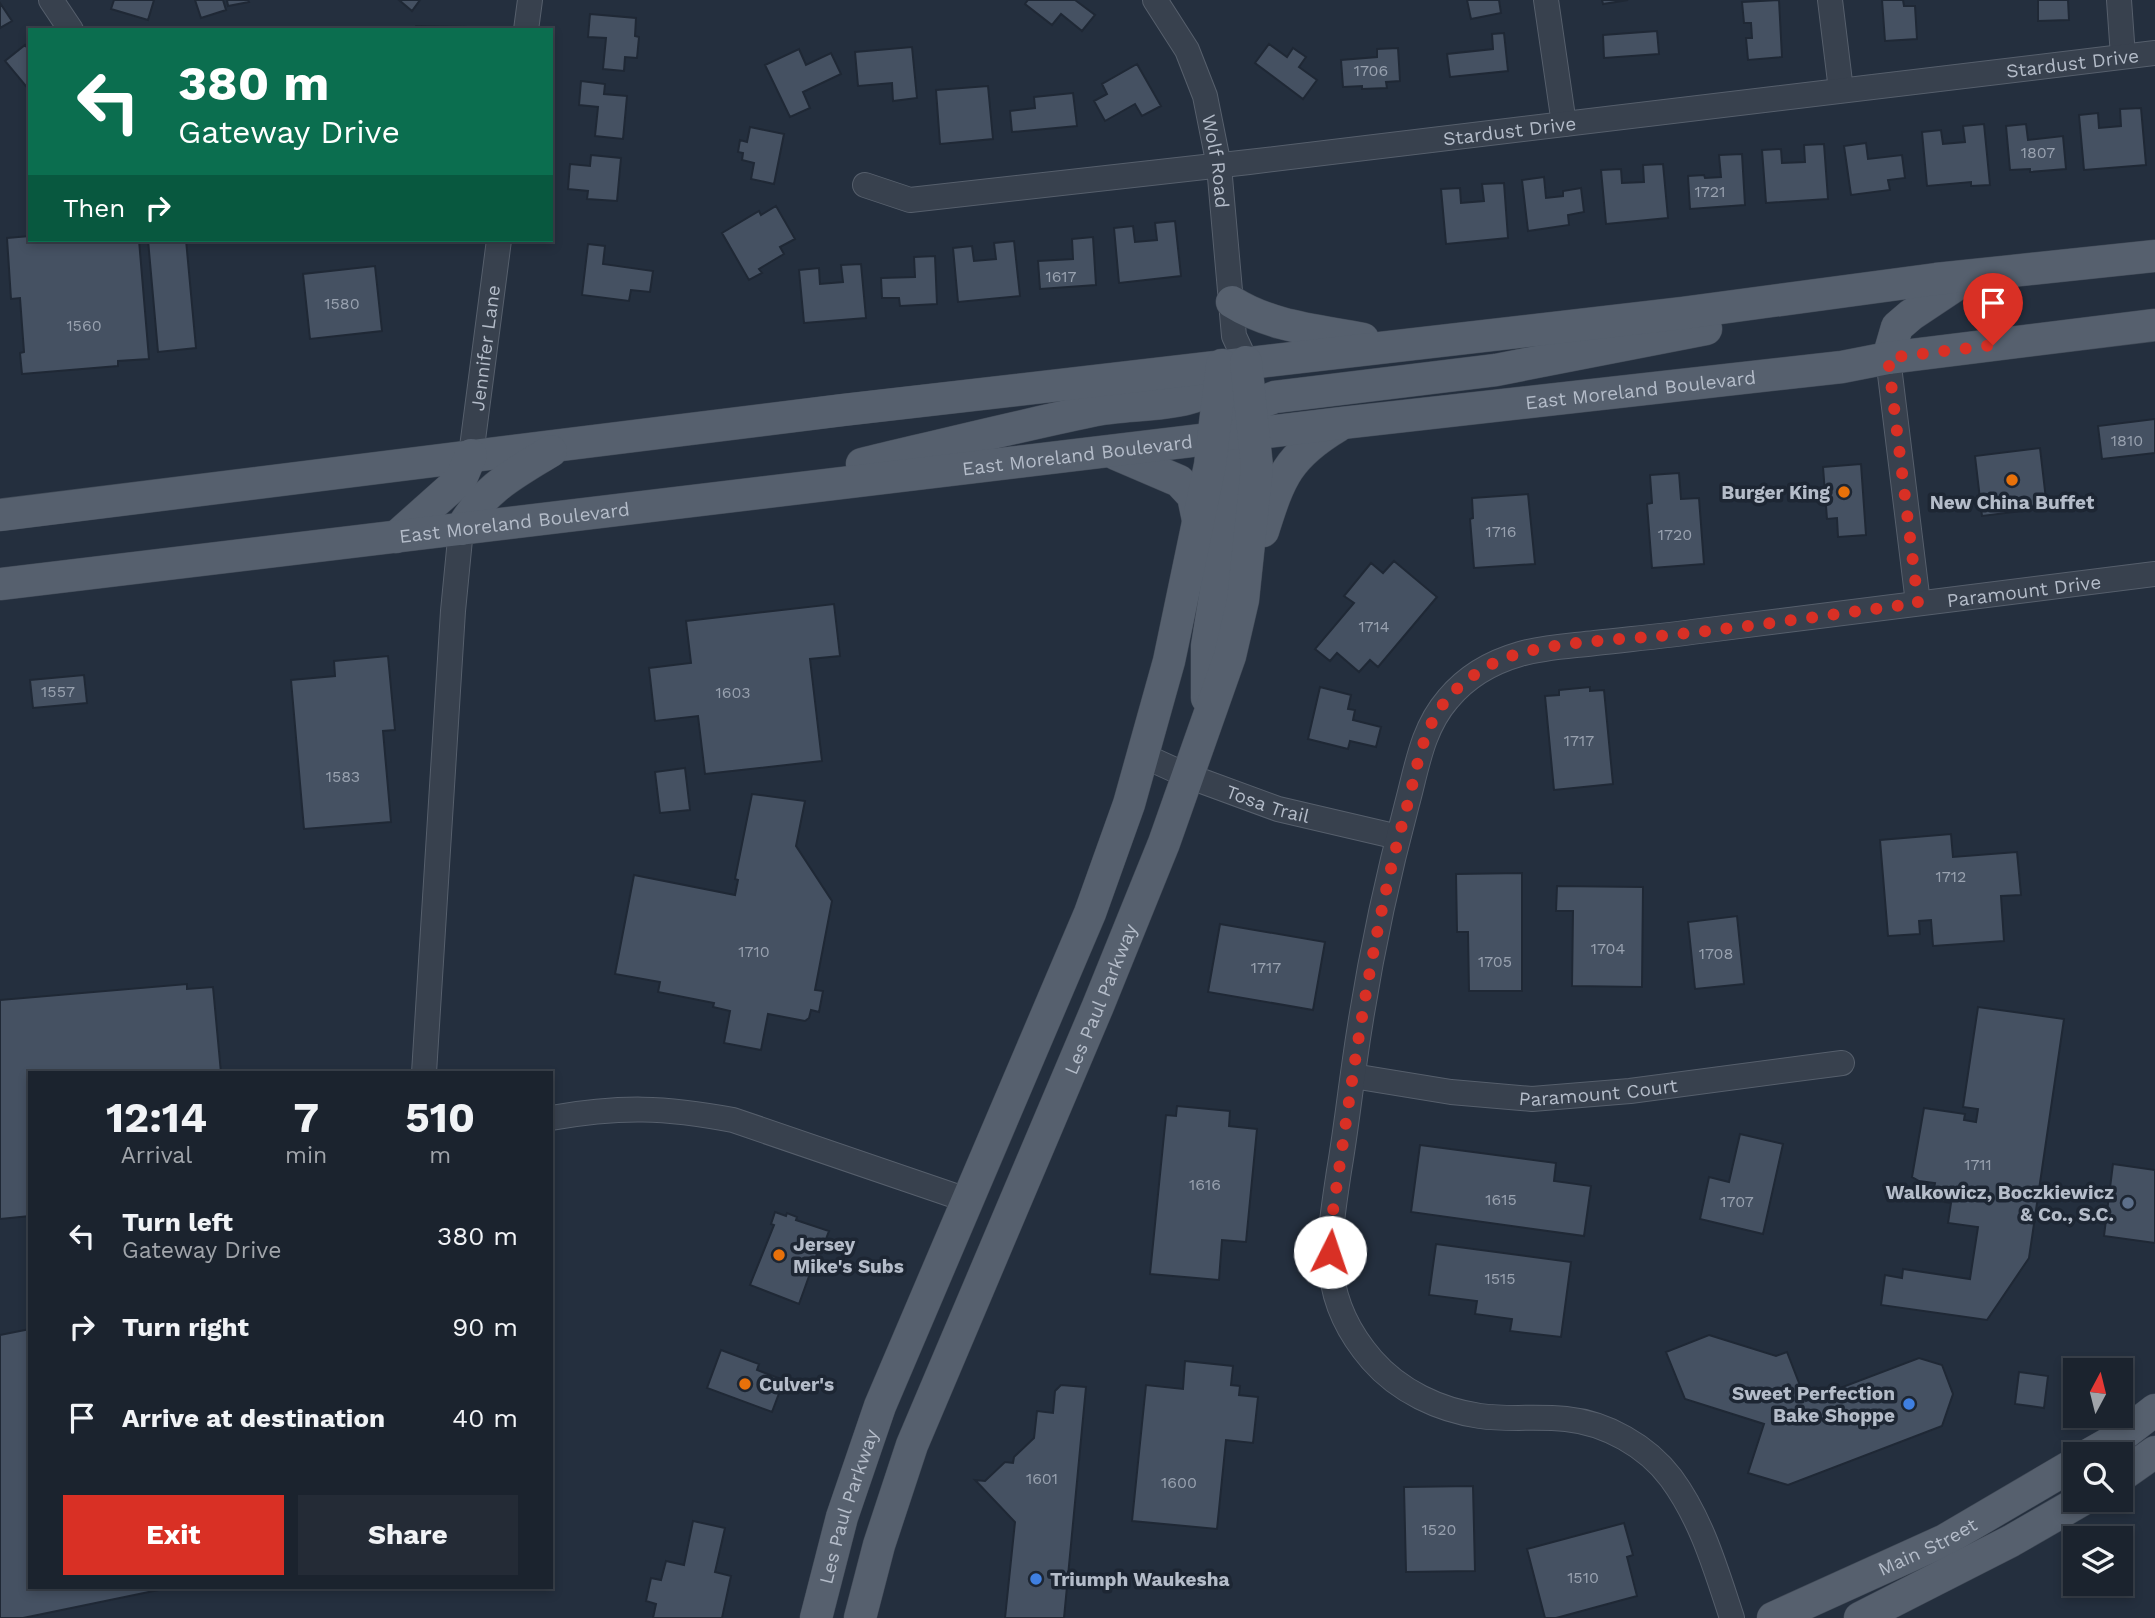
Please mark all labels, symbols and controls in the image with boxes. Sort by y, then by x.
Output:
street label: Stardust Drive [2005,44,2140,82]
text: 380 m [178,54,329,112]
icon: left [63,56,154,147]
house number: 1706 [1354,61,1388,80]
street label: Stardust Drive [1442,111,1577,150]
street label: Wolf Road [1197,112,1234,209]
text: Gateway Drive [178,113,400,151]
house number: 1807 [2021,143,2055,162]
house number: 1721 [1695,182,1725,201]
icon: right [139,189,177,227]
text: Then [63,193,125,223]
house number: 1617 [1045,267,1077,286]
pin [1963,273,2023,345]
street label: Jennifer Lane [465,283,505,412]
icon: arrive [1974,284,2012,322]
house number: 1580 [324,294,360,313]
house number: 1560 [66,316,102,335]
street label: East Moreland Boulevard [1524,365,1757,414]
street label: East Moreland Boulevard [961,430,1194,480]
house number: 1810 [2111,431,2143,450]
marker: New China Buffet [2004,472,2020,488]
place label: Burger King [1721,481,1830,504]
marker: Burger King [1836,484,1852,500]
place label: New China Buffet [1930,491,2095,514]
street label: East Moreland Boulevard [398,497,631,548]
house number: 1716 [1485,522,1517,541]
house number: 1720 [1658,525,1692,544]
street label: Paramount Drive [1945,570,2102,612]
house number: 1714 [1358,617,1390,636]
house number: 1557 [41,682,75,701]
house number: 1603 [716,683,750,702]
house number: 1717 [1564,731,1594,750]
house number: 1583 [326,767,360,786]
street label: Tosa Trail [1223,779,1312,828]
house number: 1712 [1936,867,1966,886]
street label: Les Paul Parkway [1059,920,1142,1078]
house number: 1704 [1591,939,1626,958]
house number: 1710 [738,942,770,961]
house number: 1708 [1699,944,1733,963]
house number: 1705 [1478,952,1512,971]
house number: 1717 [1251,958,1281,977]
street label: Paramount Court [1518,1073,1679,1111]
text: 12:14 [106,1093,207,1142]
text: 7 [293,1093,319,1142]
text: 510 [405,1093,475,1142]
text: Arrival [121,1142,192,1169]
text: min [285,1142,327,1169]
text: m [429,1142,451,1169]
house number: 1711 [1964,1155,1992,1174]
house number: 1616 [1189,1175,1221,1194]
place label: Walkowicz, Boczkiewicz & Co., S.C. [1886,1181,2114,1226]
house number: 1615 [1485,1190,1517,1209]
house number: 1707 [1720,1192,1754,1211]
marker: Walkowicz, Boczkiewicz & Co., S.C. [2120,1195,2136,1211]
text: Turn left [122,1207,233,1237]
position arrow [1293,1215,1367,1289]
icon: left [63,1217,101,1255]
text: 380 m [437,1221,518,1251]
place label: Jersey Mike's Subs [793,1233,904,1278]
text: Gateway Drive [122,1237,282,1264]
marker: Jersey Mike's Subs [771,1247,787,1263]
house number: 1515 [1484,1269,1516,1288]
icon: right [63,1308,101,1346]
text: Turn right [122,1312,249,1342]
text: 90 m [452,1312,518,1342]
north arrow [2063,1358,2133,1428]
map controls [2063,1358,2133,1596]
place label: Culver's [759,1373,834,1396]
marker: Culver's [737,1376,753,1392]
place label: Sweet Perfection Bake Shoppe [1732,1382,1895,1427]
marker: Sweet Perfection Bake Shoppe [1901,1396,1917,1412]
icon: arrive [63,1399,101,1437]
text: Arrive at destination [122,1403,385,1433]
text: 40 m [452,1403,518,1433]
street label: Les Paul Parkway [814,1426,883,1586]
button: search [2063,1442,2133,1512]
house number: 1601 [1026,1469,1058,1488]
house number: 1600 [1161,1473,1197,1492]
button: Exit [63,1495,284,1575]
button: Share [298,1495,518,1575]
street label: Main Street [1874,1512,1981,1580]
house number: 1520 [1422,1520,1456,1539]
button: layers [2063,1526,2133,1596]
place label: Triumph Waukesha [1050,1568,1229,1591]
house number: 1510 [1567,1568,1599,1587]
marker: Triumph Waukesha [1028,1571,1044,1587]

